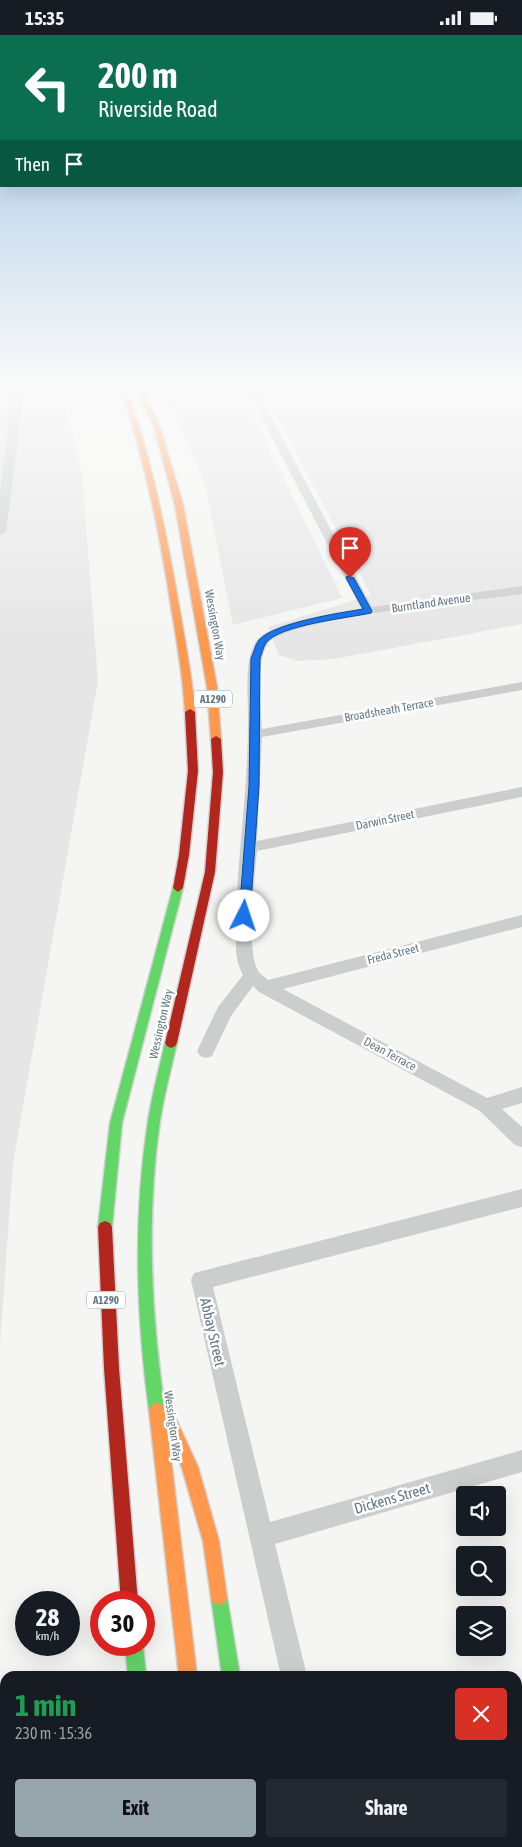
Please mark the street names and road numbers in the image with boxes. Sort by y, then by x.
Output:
street label: Wessington Way [202,589,228,661]
street label: Burntland Avenue [391,591,471,615]
road number: A1290 [194,691,232,707]
street label: Broadsheath Terrace [343,695,435,725]
street label: Darwin Street [354,807,416,833]
street label: Freda Street [366,941,421,967]
street label: Wessington Way [146,988,176,1060]
street label: Dean Terrace [361,1034,419,1074]
road number: A1290 [87,1291,125,1309]
street label: Abbay Street [197,1296,229,1368]
street label: Wessington Way [161,1390,185,1462]
street label: Dickens Street [352,1479,432,1517]

